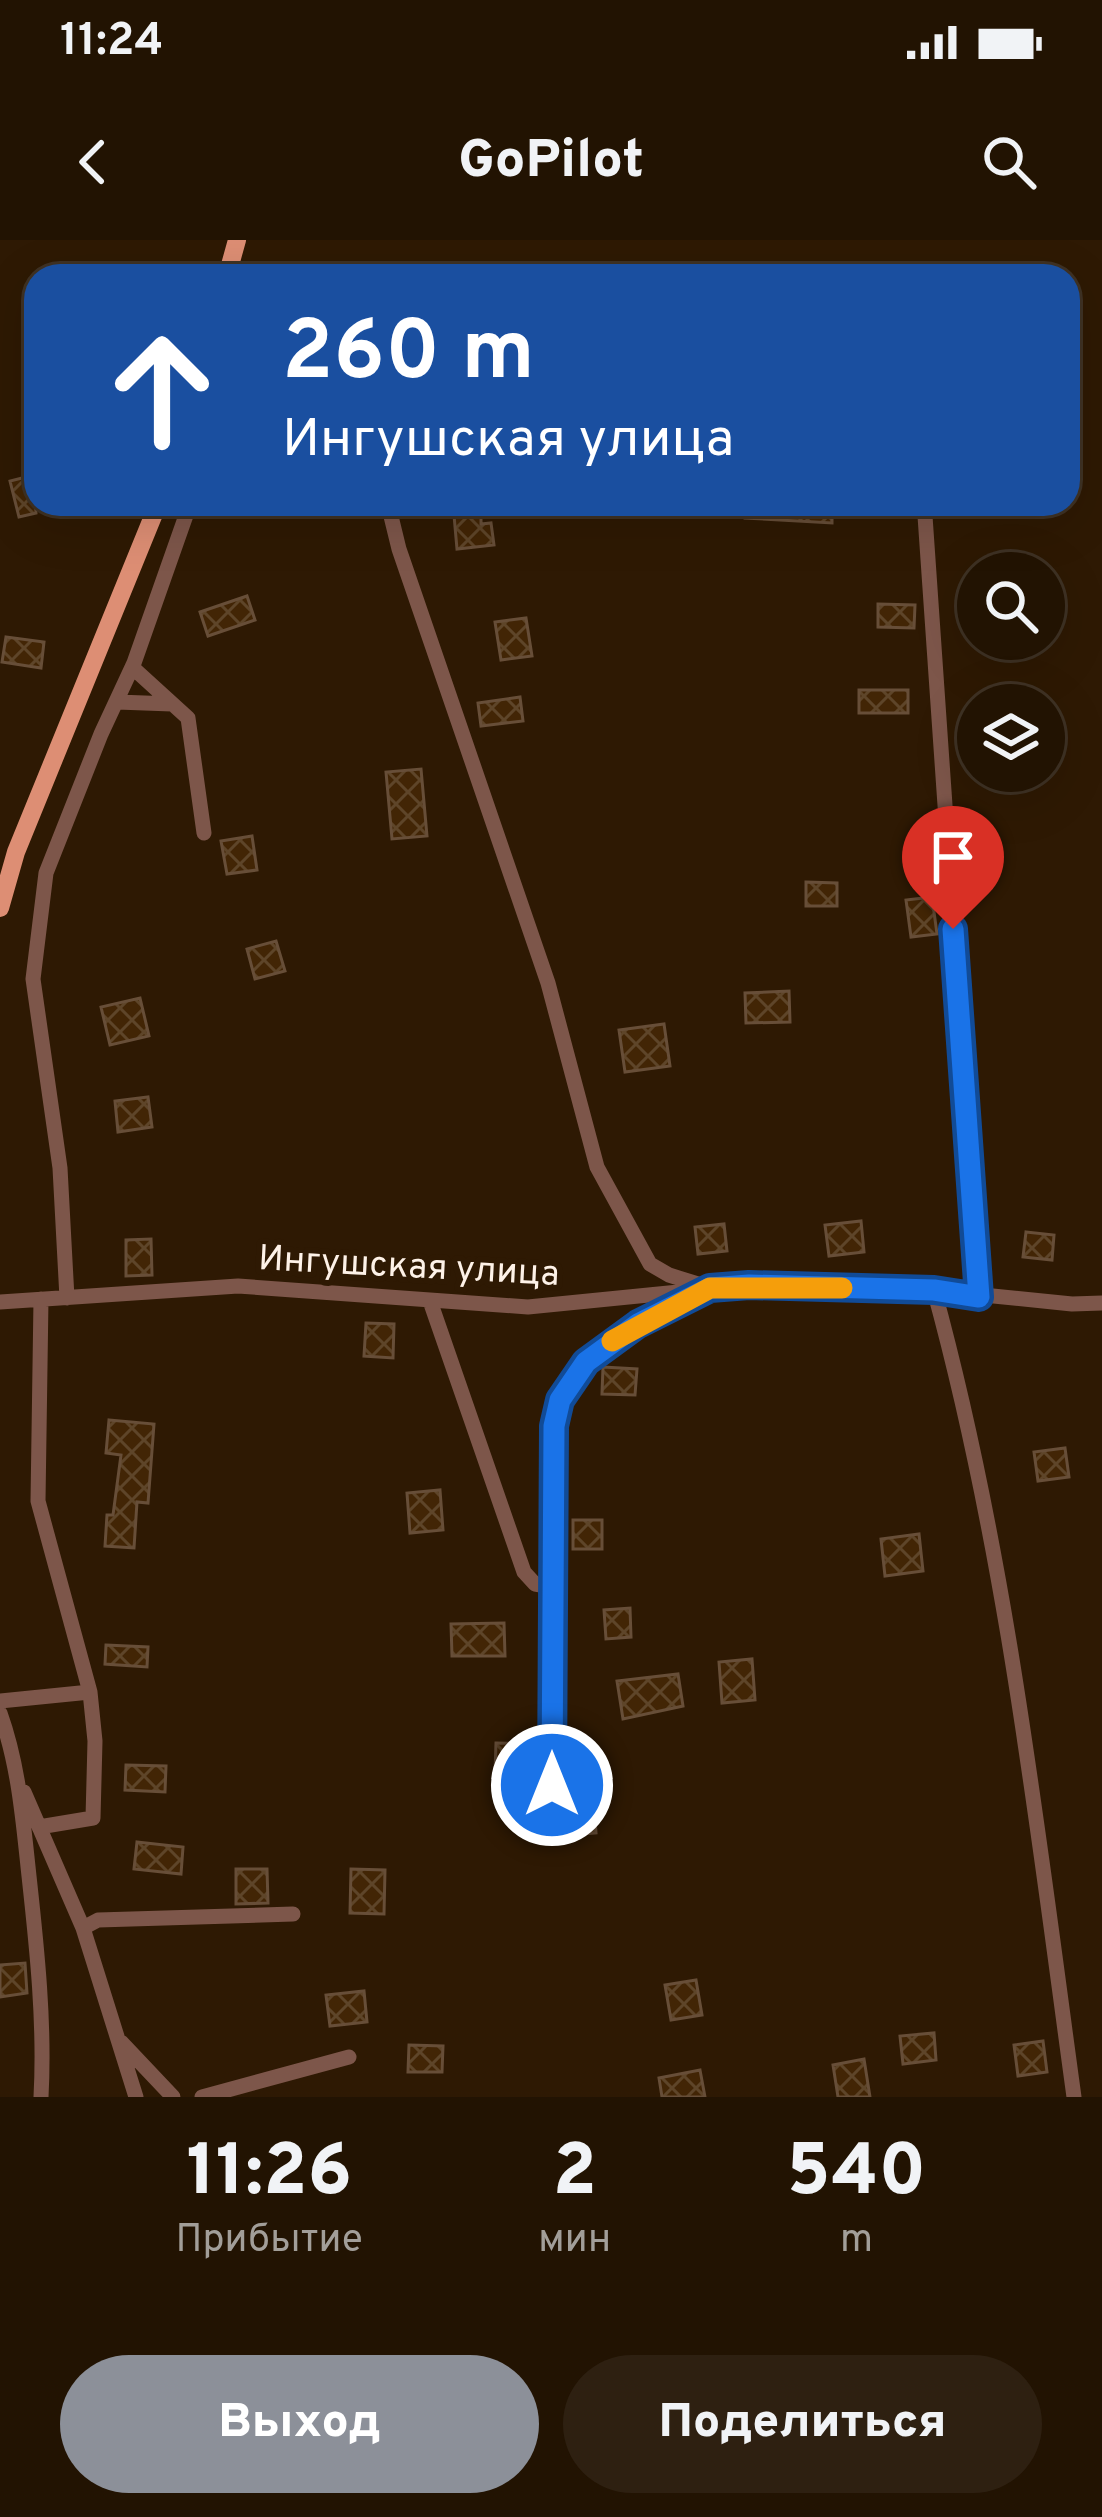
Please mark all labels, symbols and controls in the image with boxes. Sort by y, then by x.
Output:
text: 11:24 [60,14,163,71]
text: GoPilot [458,128,644,197]
icon: back [60,129,126,195]
icon: search [976,129,1042,195]
text: 260 m [282,303,535,409]
icon: ahead [84,312,240,468]
text: Ингушская улица [282,407,734,476]
map controls [957,552,1065,792]
button: search [957,552,1065,660]
button: layers [957,684,1065,792]
pin [902,806,1004,929]
icon: arrive [920,824,986,890]
street label: Ингушская улица [257,1237,560,1299]
position arrow [489,1722,615,1848]
text: 11:26 [186,2129,352,2221]
text: 2 [553,2129,597,2221]
text: 540 [787,2129,926,2221]
text: Прибытие [176,2217,363,2266]
text: мин [538,2217,611,2266]
text: m [840,2217,873,2266]
button: Выход [60,2355,539,2493]
button: Поделиться [563,2355,1042,2493]

